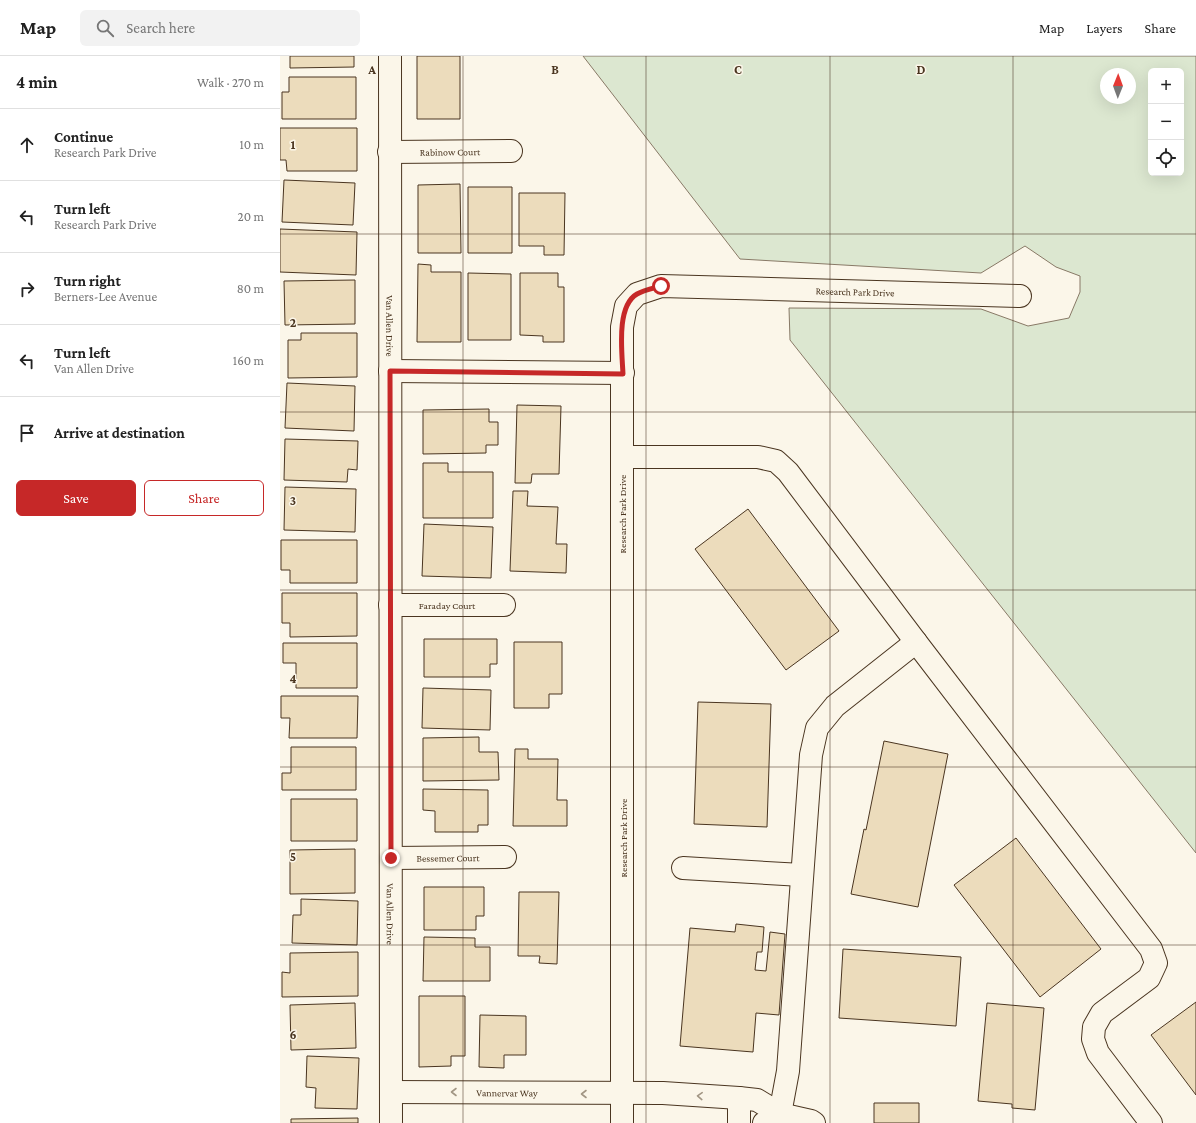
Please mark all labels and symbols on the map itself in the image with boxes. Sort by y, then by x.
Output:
text: A [367,62,376,77]
text: B [551,62,559,77]
text: C [734,62,742,77]
text: D [917,62,926,77]
north arrow [1100,68,1136,104]
text: 1 [291,137,296,152]
street label: Rabinow Court [420,146,481,157]
route start [652,277,670,295]
street label: Research Park Drive [815,285,895,298]
street label: Van Allen Drive [385,295,396,357]
text: 2 [290,315,297,330]
street label: Research Park Drive [617,474,628,553]
text: 3 [290,493,296,508]
street label: Faraday Court [419,600,476,611]
text: 4 [289,671,297,686]
street label: Research Park Drive [618,798,629,877]
text: 5 [290,849,296,864]
route end [382,849,400,867]
street label: Bessemer Court [416,852,480,863]
street label: Van Allen Drive [385,883,396,945]
text: 6 [289,1027,297,1042]
street label: Vannervar Way [476,1087,538,1098]
one-way arrow [451,1088,457,1096]
one-way arrow [581,1090,587,1098]
one-way arrow [697,1091,703,1100]

